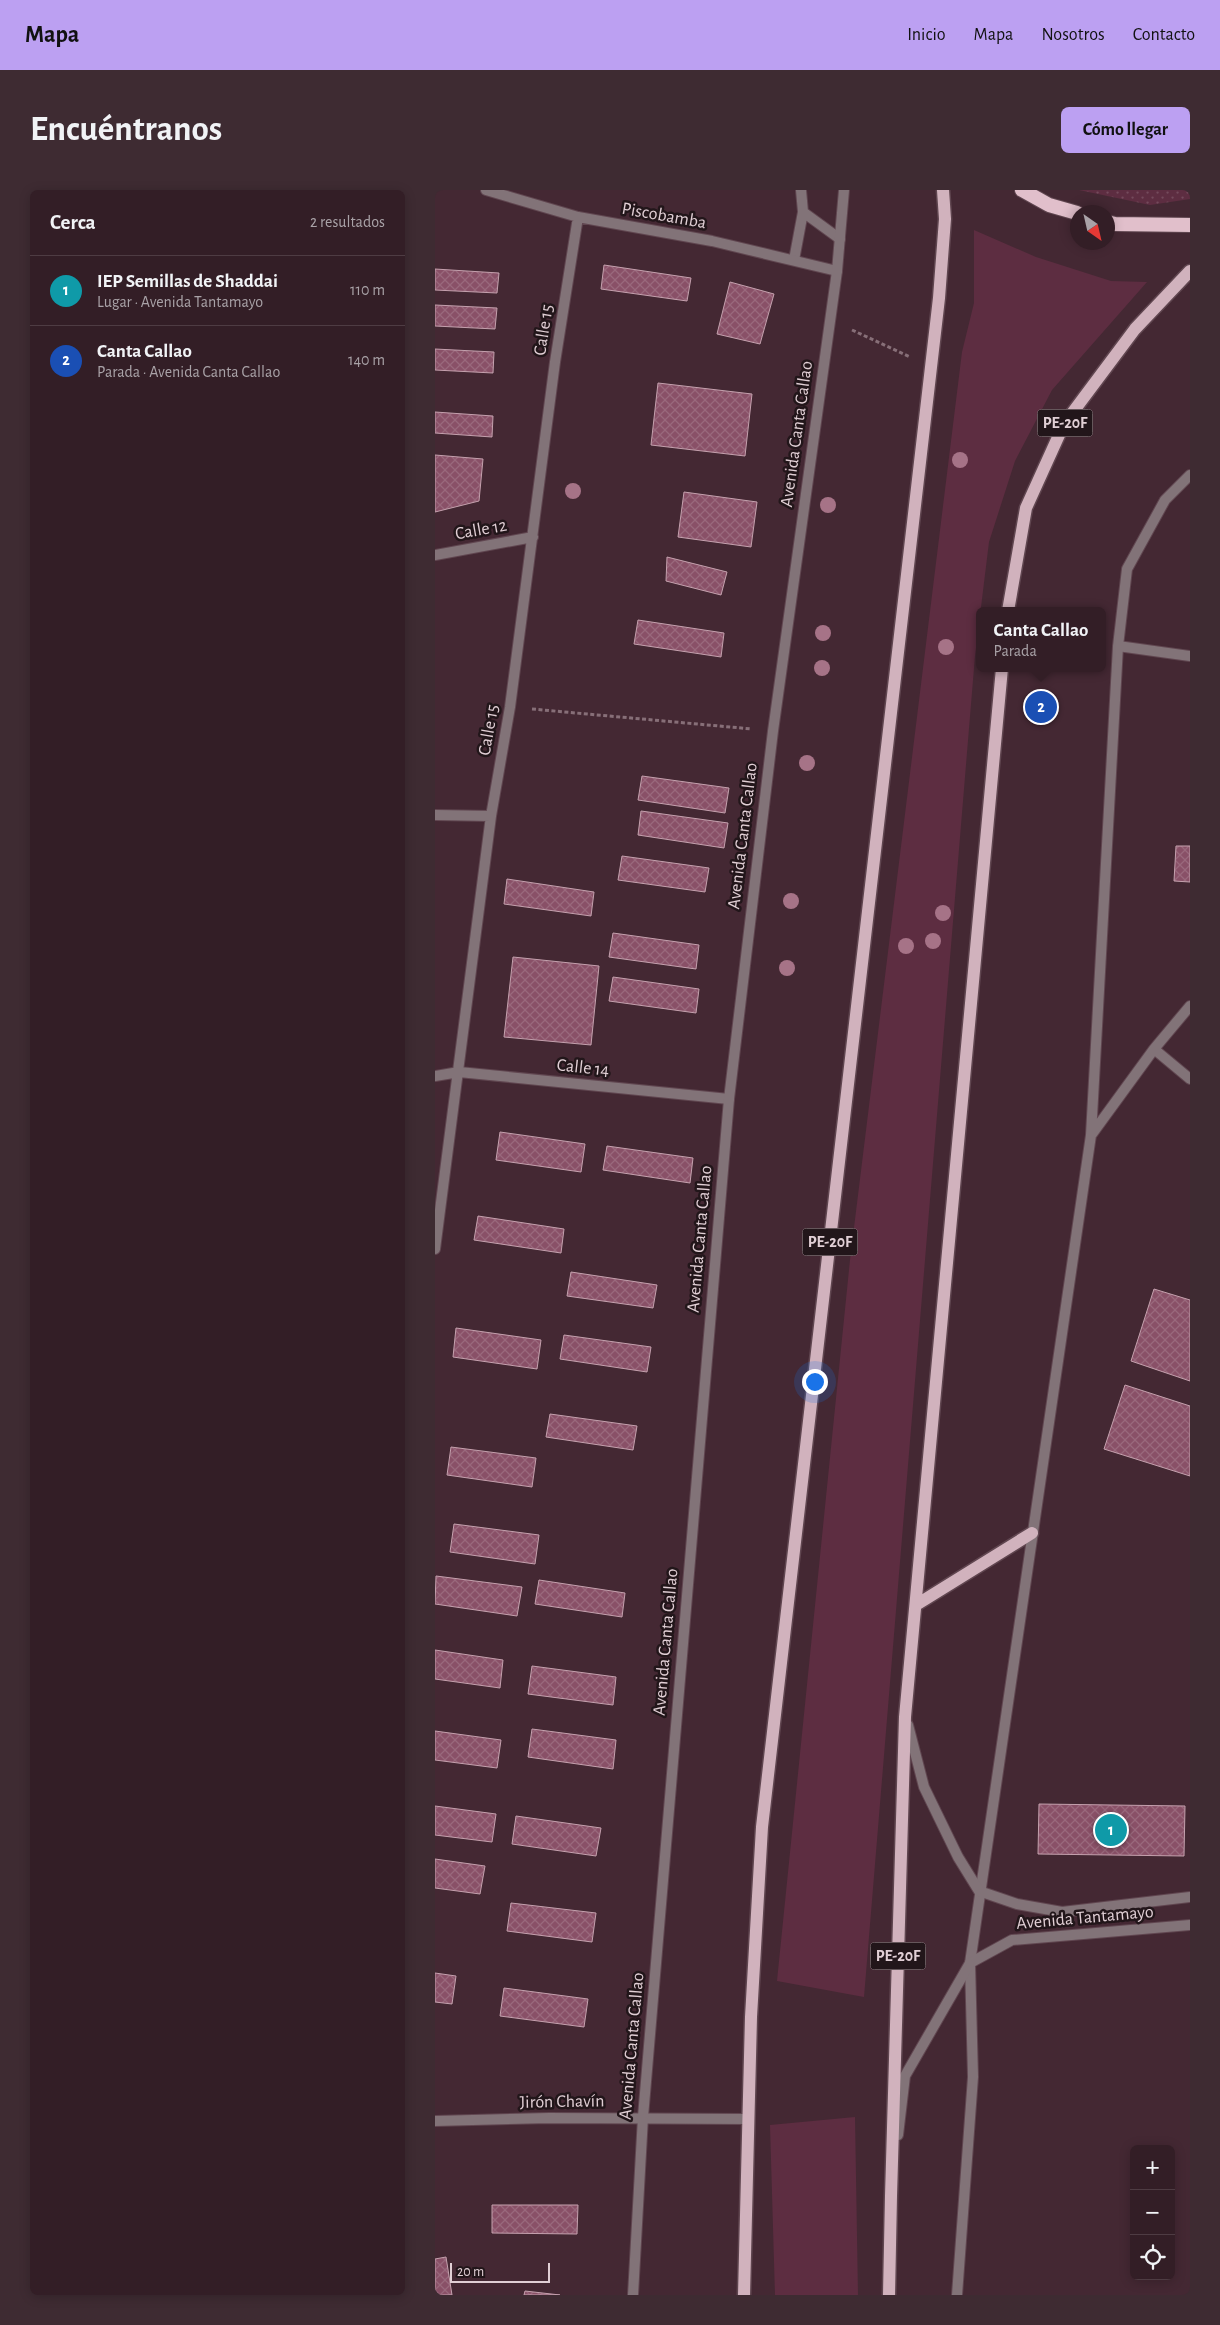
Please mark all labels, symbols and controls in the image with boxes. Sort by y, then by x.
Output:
text: Mapa [25,23,79,47]
text: Inicio [907,26,946,44]
text: Mapa [974,26,1013,44]
text: Nosotros [1041,26,1105,44]
text: Contacto [1133,26,1195,44]
button: Cómo llegar [1061,107,1190,153]
text: Encuéntranos [30,112,222,147]
street label: Piscobamba [620,200,708,232]
north arrow [1070,205,1115,250]
text: Cerca [50,212,96,233]
text: 2 resultados [310,214,385,230]
text: IEP Semillas de Shaddai [97,272,278,291]
text: 1 [63,282,69,298]
text: 110 m [350,282,385,298]
text: Lugar · Avenida Tantamayo [97,294,263,310]
street label: Calle 15 [531,303,557,357]
text: Canta Callao [97,342,192,361]
text: 2 [62,352,70,368]
text: 140 m [348,352,385,368]
street label: Avenida Canta Callao [778,360,816,508]
text: Parada · Avenida Canta Callao [97,364,280,380]
road number: PE-20F [1037,410,1093,437]
street label: Calle 12 [454,517,508,543]
popup [976,607,1106,672]
text: Canta Callao [994,621,1088,640]
text: Parada [994,643,1037,659]
pin: 2 [1025,688,1057,726]
street label: Calle 15 [476,703,502,757]
street label: Avenida Canta Callao [725,762,761,910]
street label: Calle 14 [556,1056,610,1080]
street label: Avenida Canta Callao [685,1165,715,1313]
road number: PE-20F [803,1228,857,1256]
your location [802,1369,828,1395]
street label: Avenida Canta Callao [651,1568,681,1716]
pin: 1 [1095,1811,1127,1849]
street label: Avenida Tantamayo [1016,1903,1155,1933]
road number: PE-20F [871,1942,925,1970]
street label: Avenida Canta Callao [617,1972,647,2120]
street label: Jirón Chavín [519,2092,605,2112]
map controls [1130,2145,1175,2280]
button: + [1130,2145,1175,2190]
button: − [1130,2190,1175,2235]
button: locate [1130,2235,1175,2280]
scale bar [450,2260,550,2283]
text: 20 m [457,2265,484,2279]

